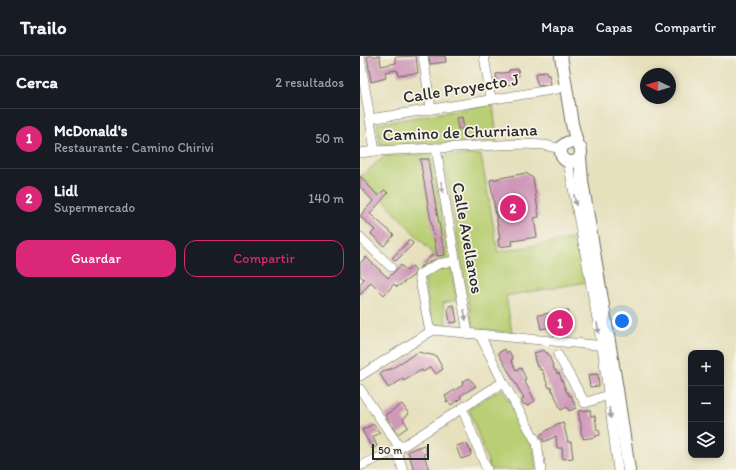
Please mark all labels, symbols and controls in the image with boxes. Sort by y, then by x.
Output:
text: Trailo [20,16,67,39]
text: Mapa [541,19,574,36]
text: Capas [596,19,633,36]
text: Compartir [655,19,716,36]
north arrow [640,68,676,104]
street label: Calle Proyecto J [401,69,521,107]
text: Cerca [16,72,58,92]
text: 2 resultados [275,75,344,90]
street label: Camino de Churriana [382,119,538,145]
text: McDonald's [54,122,127,140]
text: 1 [26,131,32,146]
text: 50 m [315,131,344,146]
text: Restaurante · Camino Chirivi [54,140,214,155]
one-way arrow [439,180,445,193]
street label: Calle Avellanos [448,181,488,295]
text: Lidl [54,182,78,200]
text: 2 [26,191,32,206]
text: 140 m [308,191,344,206]
pin: 2 [500,193,526,223]
one-way arrow [572,194,578,206]
text: Supermercado [54,200,135,215]
button: Guardar [16,240,176,277]
button: Compartir [184,240,344,277]
one-way arrow [462,308,468,321]
pin: 1 [547,308,573,338]
your location [612,311,632,331]
one-way arrow [595,321,601,334]
map controls [688,350,724,458]
button: + [688,350,724,386]
button: − [688,386,724,422]
one-way arrow [607,407,613,419]
button: layers [688,422,724,458]
scale bar [372,442,429,461]
text: 50 m [378,444,402,457]

